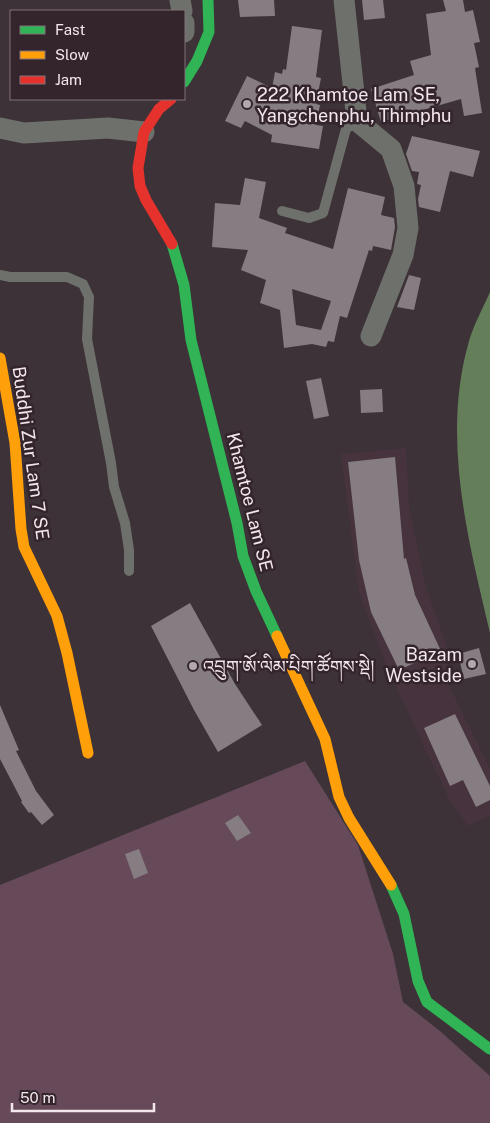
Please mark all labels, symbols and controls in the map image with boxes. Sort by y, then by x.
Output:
legend [10,10,185,100]
text: Fast [55,21,85,38]
text: Slow [55,46,90,63]
text: Jam [55,71,82,88]
place label: 222 Khamtoe Lam SE, Yangchenphu, Thimphu [257,84,452,126]
marker: 222 Khamtoe Lam SE, Yangchenphu, Thimphu [241,98,253,110]
street label: Buddhi Zur Lam 7 SE [8,365,54,541]
street label: Khamtoe Lam SE [223,430,277,574]
place label: Bazam Westside [385,644,462,686]
place label: འབྲུག་ཨོ་ལིམ་པིག་ཚོགས་སྡེ། [203,652,374,682]
marker: Bazam Westside [466,658,478,670]
marker: འབྲུག་ཨོ་ལིམ་པིག་ཚོགས་སྡེ། [187,660,199,672]
scale bar [12,1080,155,1112]
text: 50 m [20,1089,55,1106]

